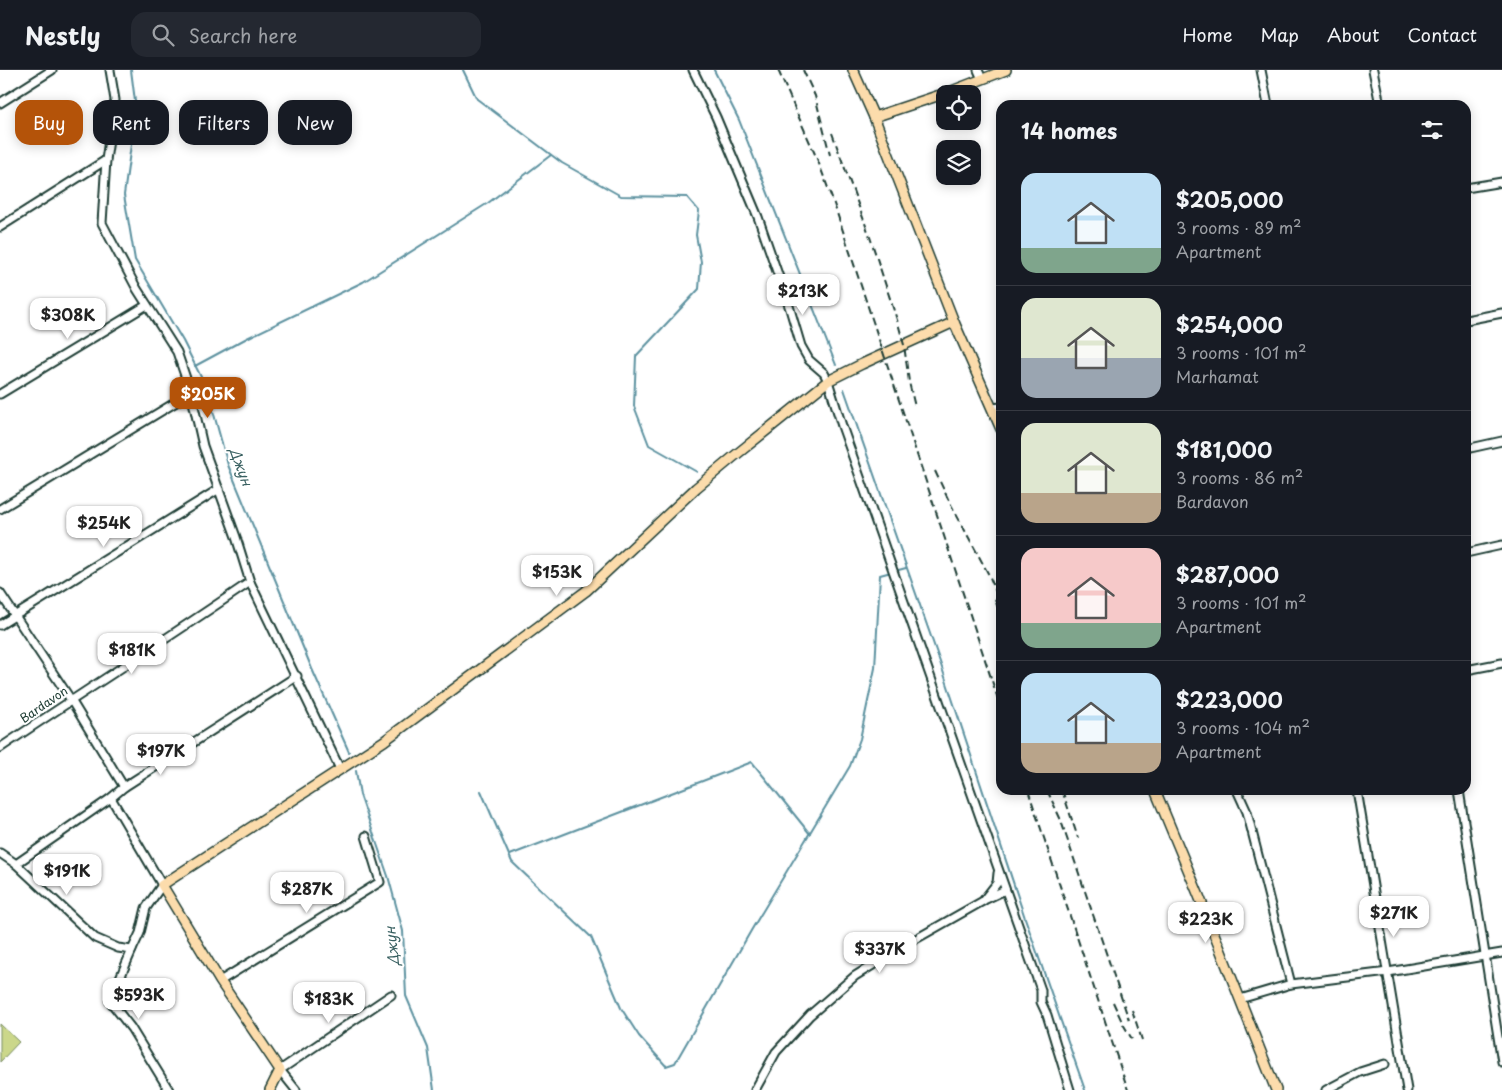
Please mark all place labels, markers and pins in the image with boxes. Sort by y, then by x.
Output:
pin: $213K [768,274,838,316]
pin: $308K [33,298,103,340]
pin: $205K [173,376,243,419]
pin: $254K [69,506,139,548]
pin: $153K [522,554,592,597]
pin: $181K [97,632,167,675]
pin: $197K [126,734,196,776]
pin: $191K [32,854,102,896]
pin: $287K [272,872,342,914]
pin: $271K [1359,896,1429,938]
pin: $223K [1171,902,1241,944]
pin: $337K [845,932,915,974]
pin: $593K [104,978,174,1020]
pin: $183K [294,982,364,1024]

